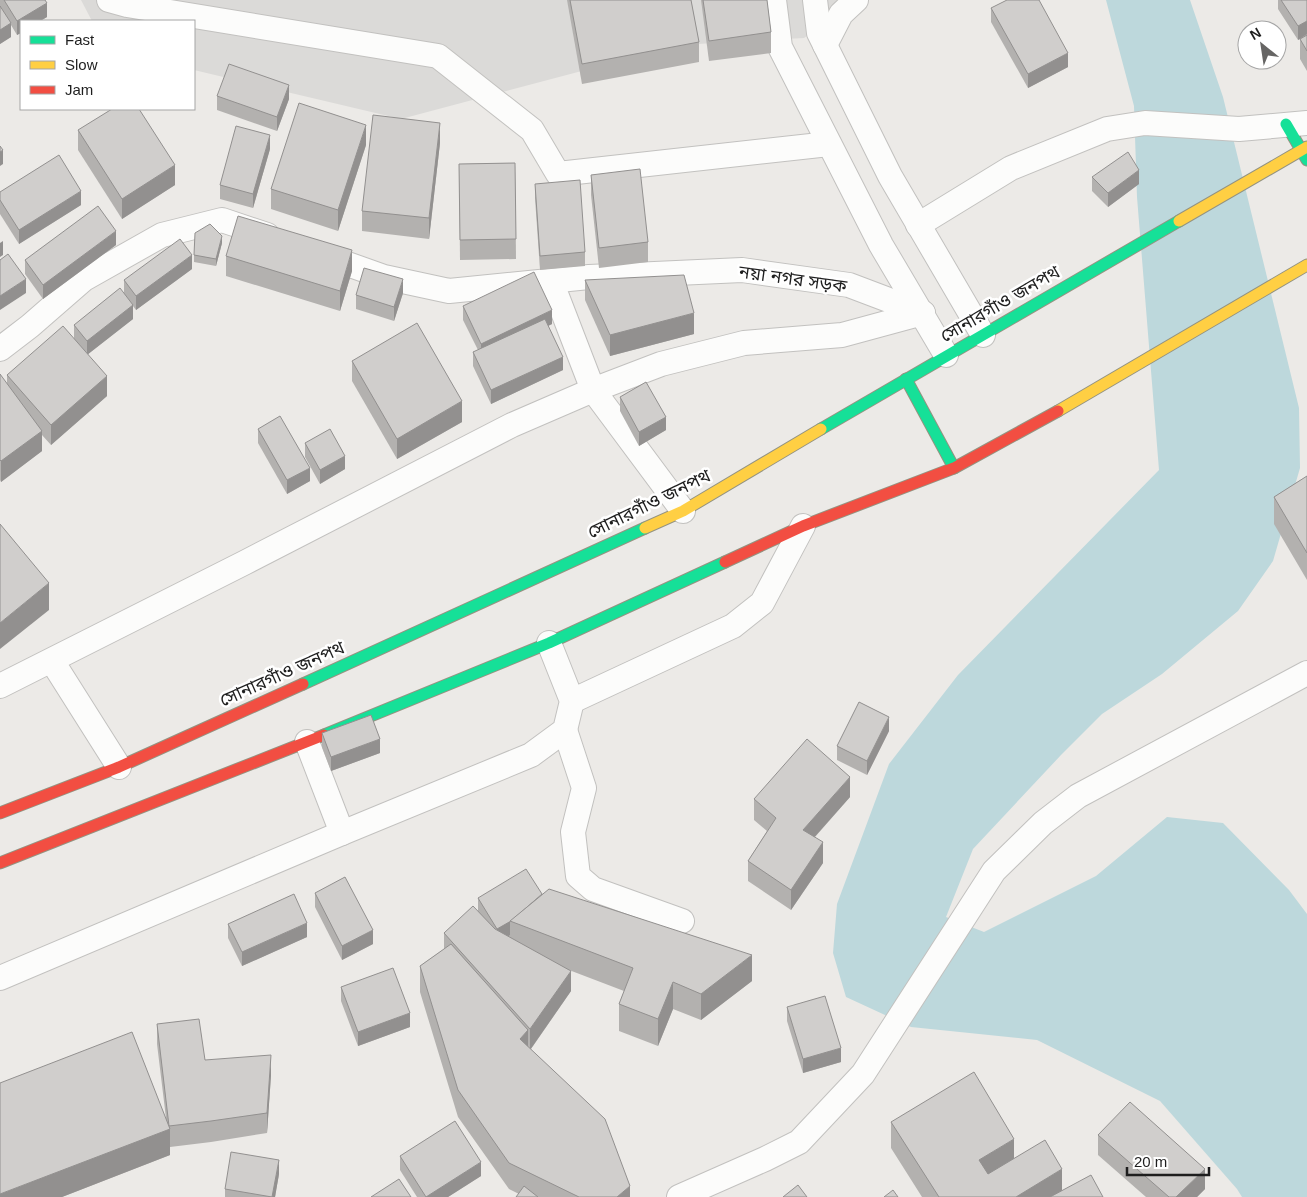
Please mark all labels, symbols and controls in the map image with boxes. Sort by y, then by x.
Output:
legend [20,20,195,110]
north arrow [1237,20,1287,70]
text: N [1247,24,1264,43]
text: Fast [65,31,95,48]
text: Slow [65,56,98,73]
text: Jam [65,81,93,98]
street label: নয়া নগর সড়ক [737,261,849,297]
street label: সোনারগাঁও জনপথ [937,262,1064,346]
street label: সোনারগাঁও জনপথ [584,465,714,542]
street label: সোনারগাঁও জনপথ [217,637,348,710]
scale bar [1127,1144,1210,1176]
text: 20 m [1134,1153,1167,1170]

